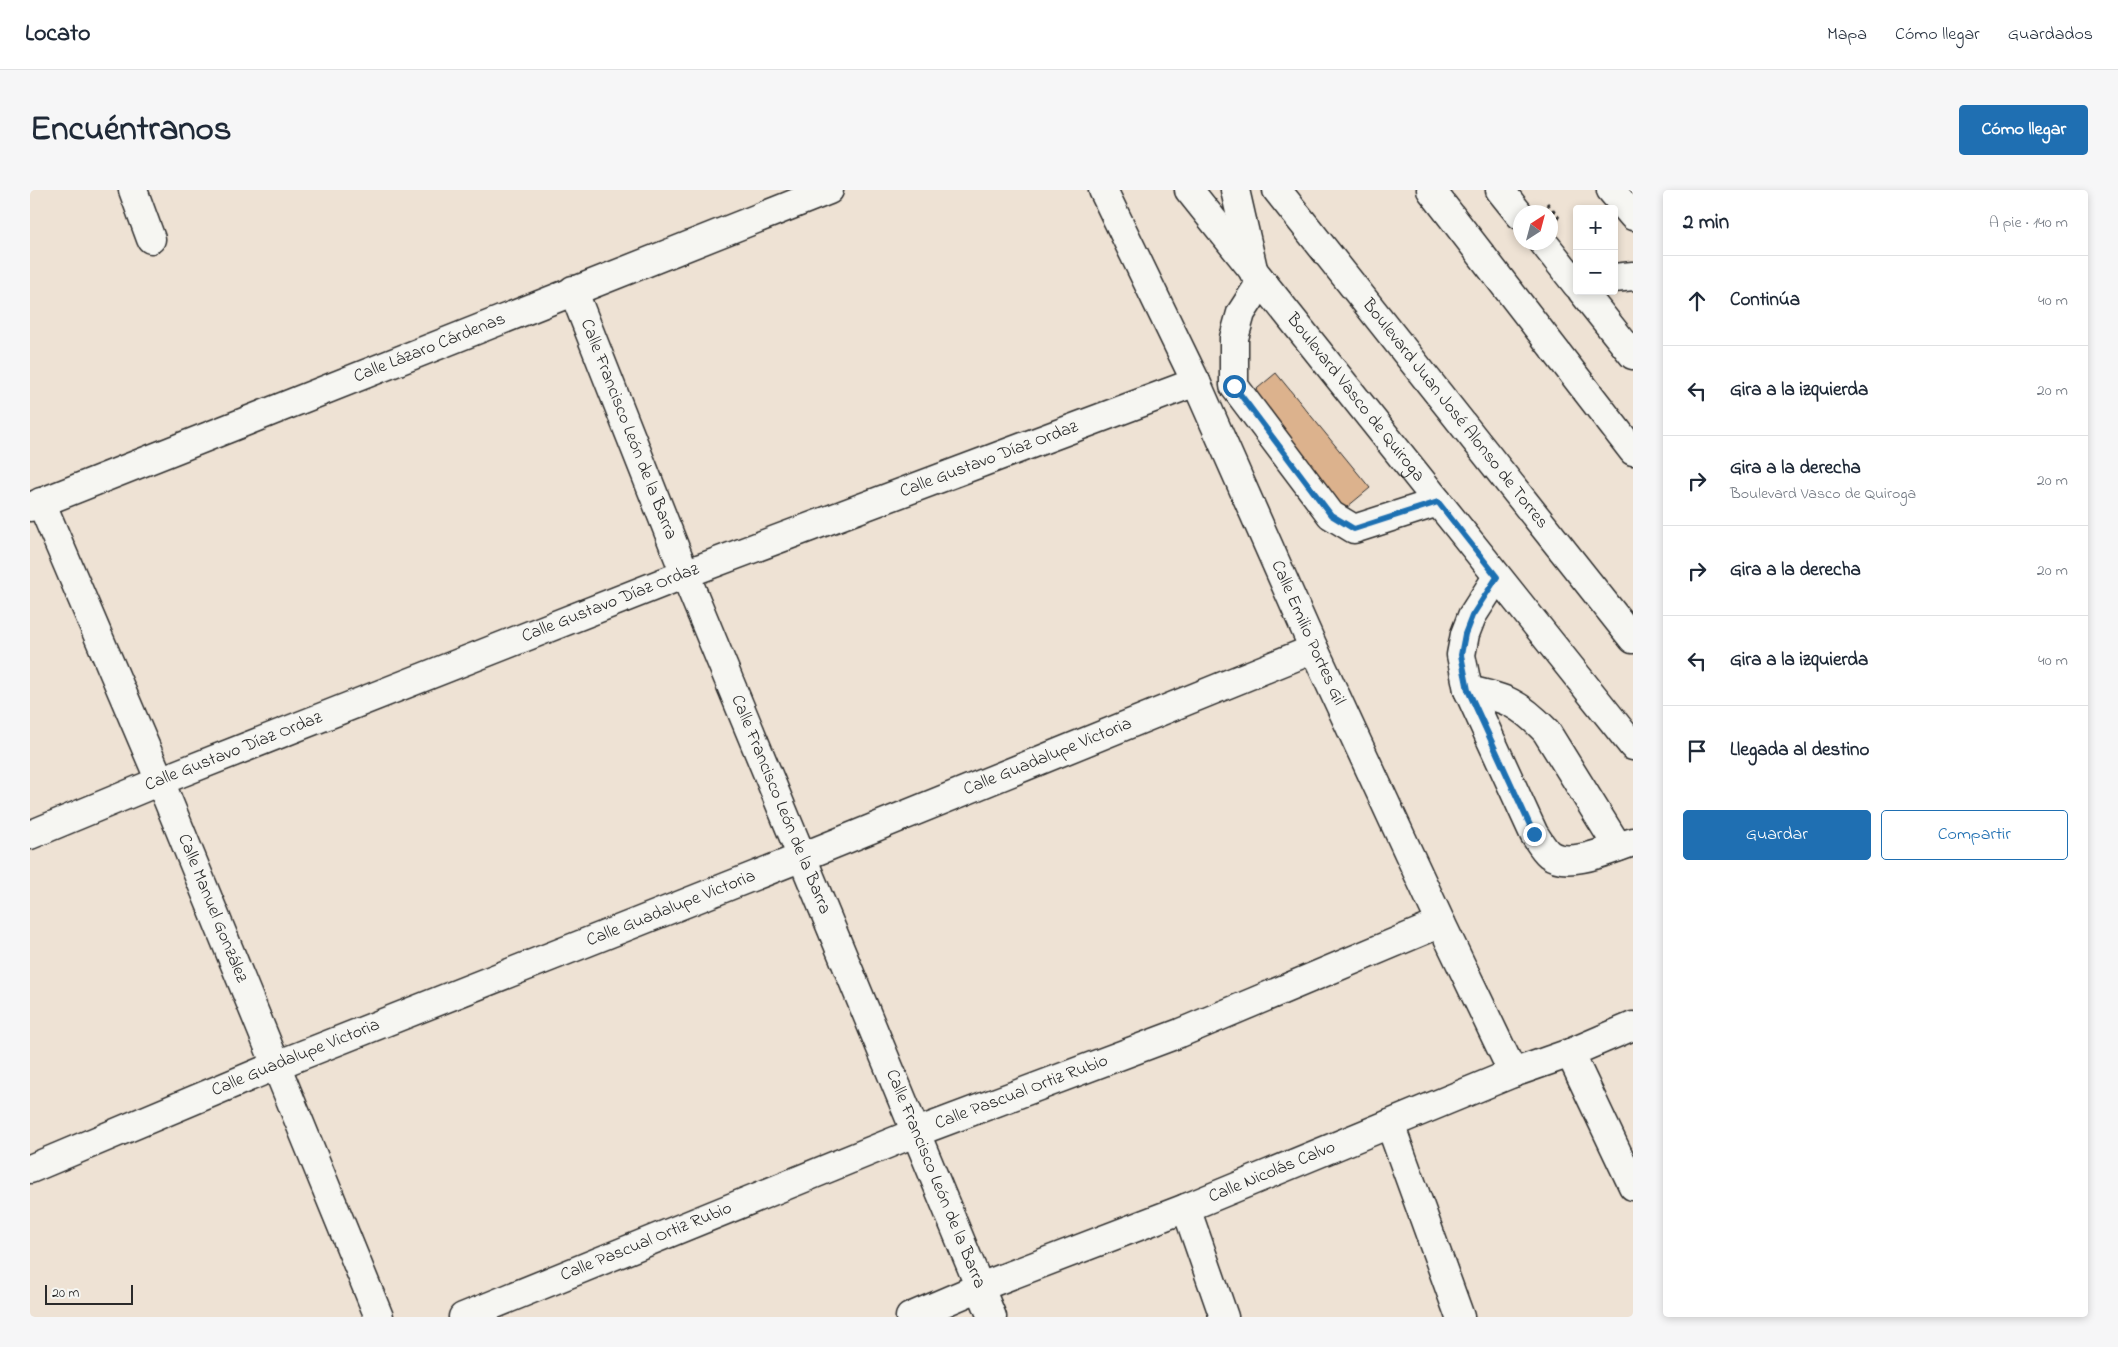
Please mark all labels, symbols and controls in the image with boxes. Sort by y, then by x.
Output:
text: Locato [25,17,91,52]
text: Mapa [1827,22,1867,48]
text: Cómo llegar [1895,22,1980,48]
text: Guardados [2008,22,2093,48]
text: Encuéntranos [30,105,232,156]
button: Cómo llegar [1959,105,2088,155]
north arrow [1513,205,1558,250]
map controls [1573,205,1618,295]
button: + [1573,205,1618,250]
text: 2 min [1683,208,1729,238]
text: A pie · 140 m [1989,211,2068,235]
button: − [1573,250,1618,295]
icon: ahead [1683,287,1711,315]
text: Continúa [1730,287,1800,314]
text: 40 m [2038,289,2068,313]
street label: Boulevard Juan José Alonso de Torres [1355,293,1554,535]
street label: Calle Lázaro Cárdenas [350,307,509,390]
street label: Boulevard Vasco de Quiroga [1279,307,1431,488]
street label: Calle Francisco León de la Barra [573,315,683,544]
route start [1223,375,1246,398]
icon: left [1683,377,1711,405]
text: Gira a la izquierda [1730,377,1868,404]
text: 20 m [2037,379,2068,403]
street label: Calle Gustavo Díaz Ordaz [896,414,1082,505]
text: Gira a la derecha [1730,455,1861,482]
icon: right [1683,467,1711,495]
text: 20 m [2037,469,2068,493]
text: Boulevard Vasco de Quiroga [1730,482,1916,506]
street label: Calle Gustavo Díaz Ordaz [518,557,703,650]
street label: Calle Emilio Portes Gil [1264,557,1351,710]
icon: right [1683,557,1711,585]
text: Gira a la derecha [1730,557,1861,584]
text: 20 m [2037,559,2068,583]
icon: left [1683,647,1711,675]
text: Gira a la izquierda [1730,647,1868,674]
text: 40 m [2038,649,2068,673]
street label: Calle Francisco León de la Barra [723,691,837,918]
street label: Calle Gustavo Díaz Ordaz [141,705,327,799]
street label: Calle Guadalupe Victoria [960,711,1136,803]
icon: arrive [1683,737,1711,765]
text: Llegada al destino [1730,737,1869,764]
button: Guardar [1683,810,1871,860]
button: Compartir [1881,810,2068,860]
route end [1523,823,1546,846]
street label: Calle Manuel González [170,830,254,987]
street label: Calle Guadalupe Victoria [583,864,760,954]
street label: Calle Guadalupe Victoria [208,1012,384,1104]
street label: Calle Pascual Ortiz Rubio [931,1048,1112,1137]
street label: Calle Francisco León de la Barra [878,1065,992,1293]
street label: Calle Nicolás Calvo [1205,1135,1340,1210]
street label: Calle Pascual Ortiz Rubio [557,1196,736,1289]
scale bar [45,1282,132,1305]
text: 20 m [52,1283,79,1304]

